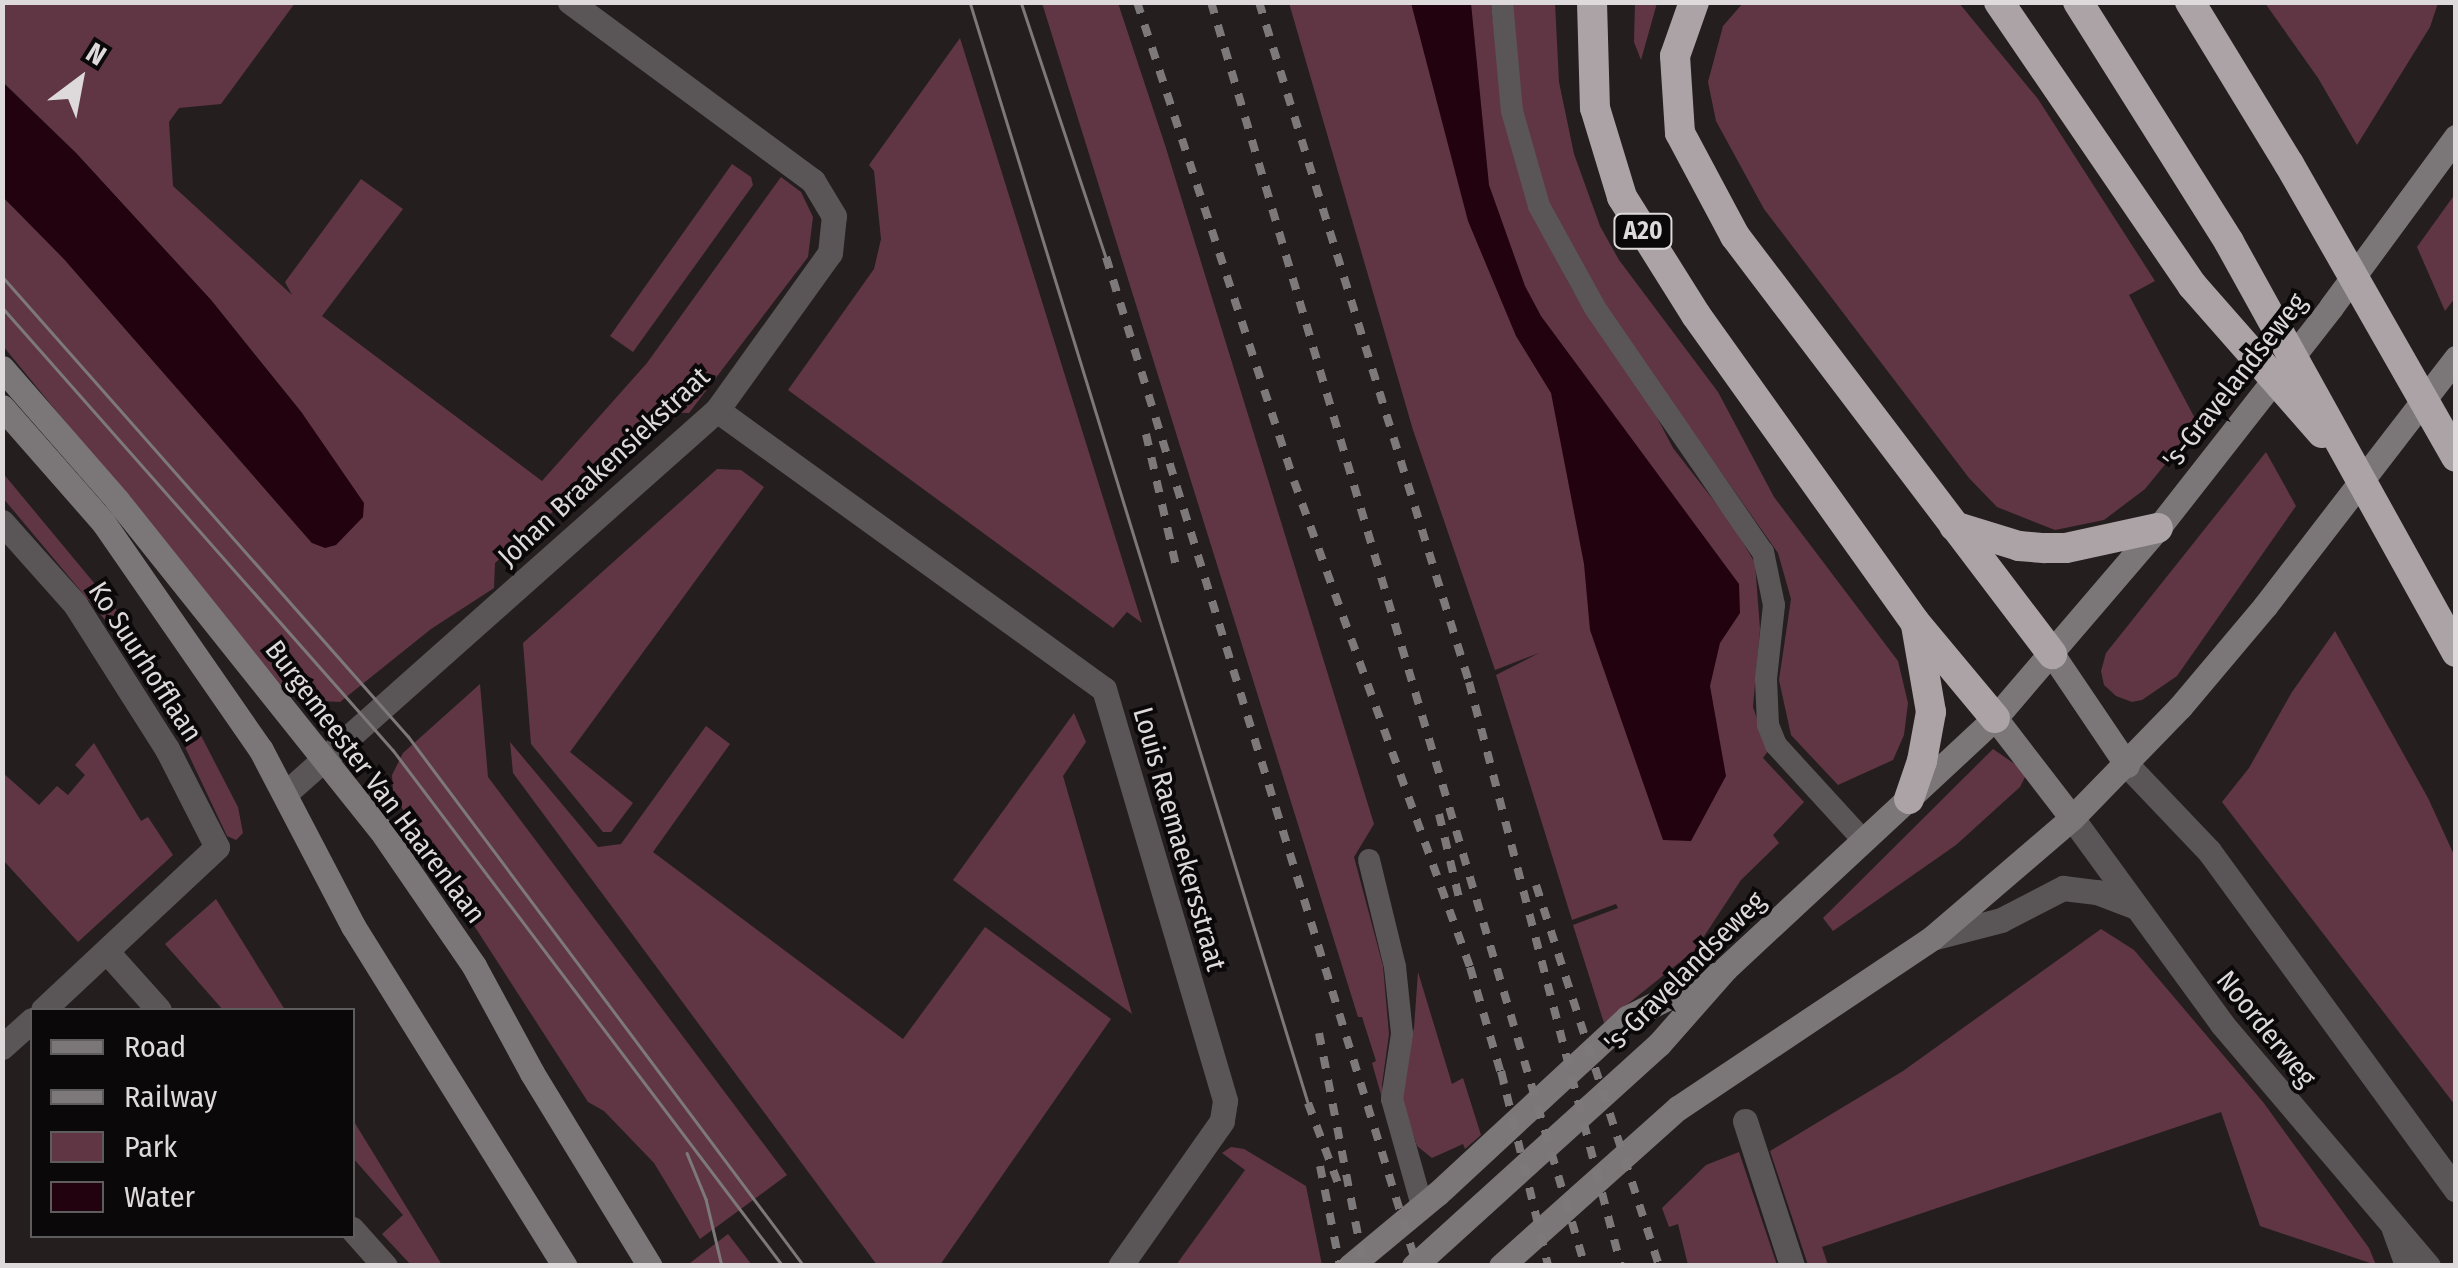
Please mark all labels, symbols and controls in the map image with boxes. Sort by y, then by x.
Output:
north arrow [30,30,130,130]
text: N [80,36,112,73]
road number: A20 [1613,211,1673,251]
street label: 's-Gravelandseweg [2156,286,2314,476]
street label: Johan Braakensiekstraat [491,360,717,574]
street label: Ko Suurhofflaan [81,576,209,748]
street label: Burgemeester Van Haarenlaan [258,634,492,930]
street label: Louis Raemaekersstraat [1125,703,1233,975]
street label: 's-Gravelandseweg [1598,885,1772,1059]
street label: Noorderweg [2209,964,2323,1094]
legend [30,1008,355,1238]
text: Road [124,1029,186,1065]
text: Railway [124,1079,217,1115]
text: Park [124,1129,177,1165]
text: Water [124,1179,195,1215]

